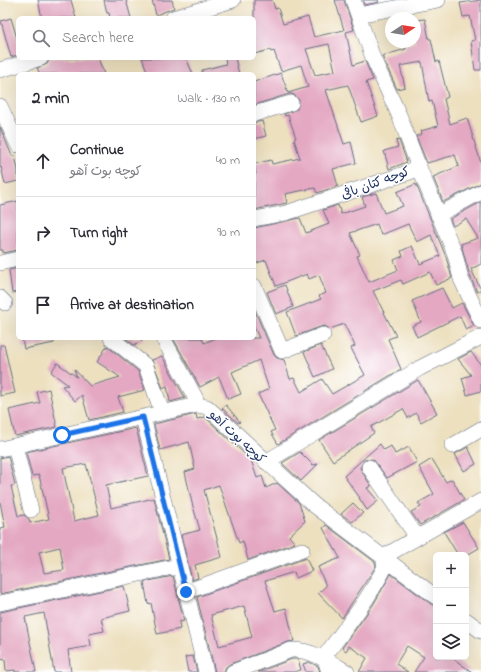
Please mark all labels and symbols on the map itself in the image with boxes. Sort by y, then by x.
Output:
north arrow [385,12,421,48]
street label: کوچه کتان بافی [339,162,413,205]
street label: کوچه بوت آهو [204,405,270,469]
route start [53,426,71,444]
route end [177,583,195,601]

